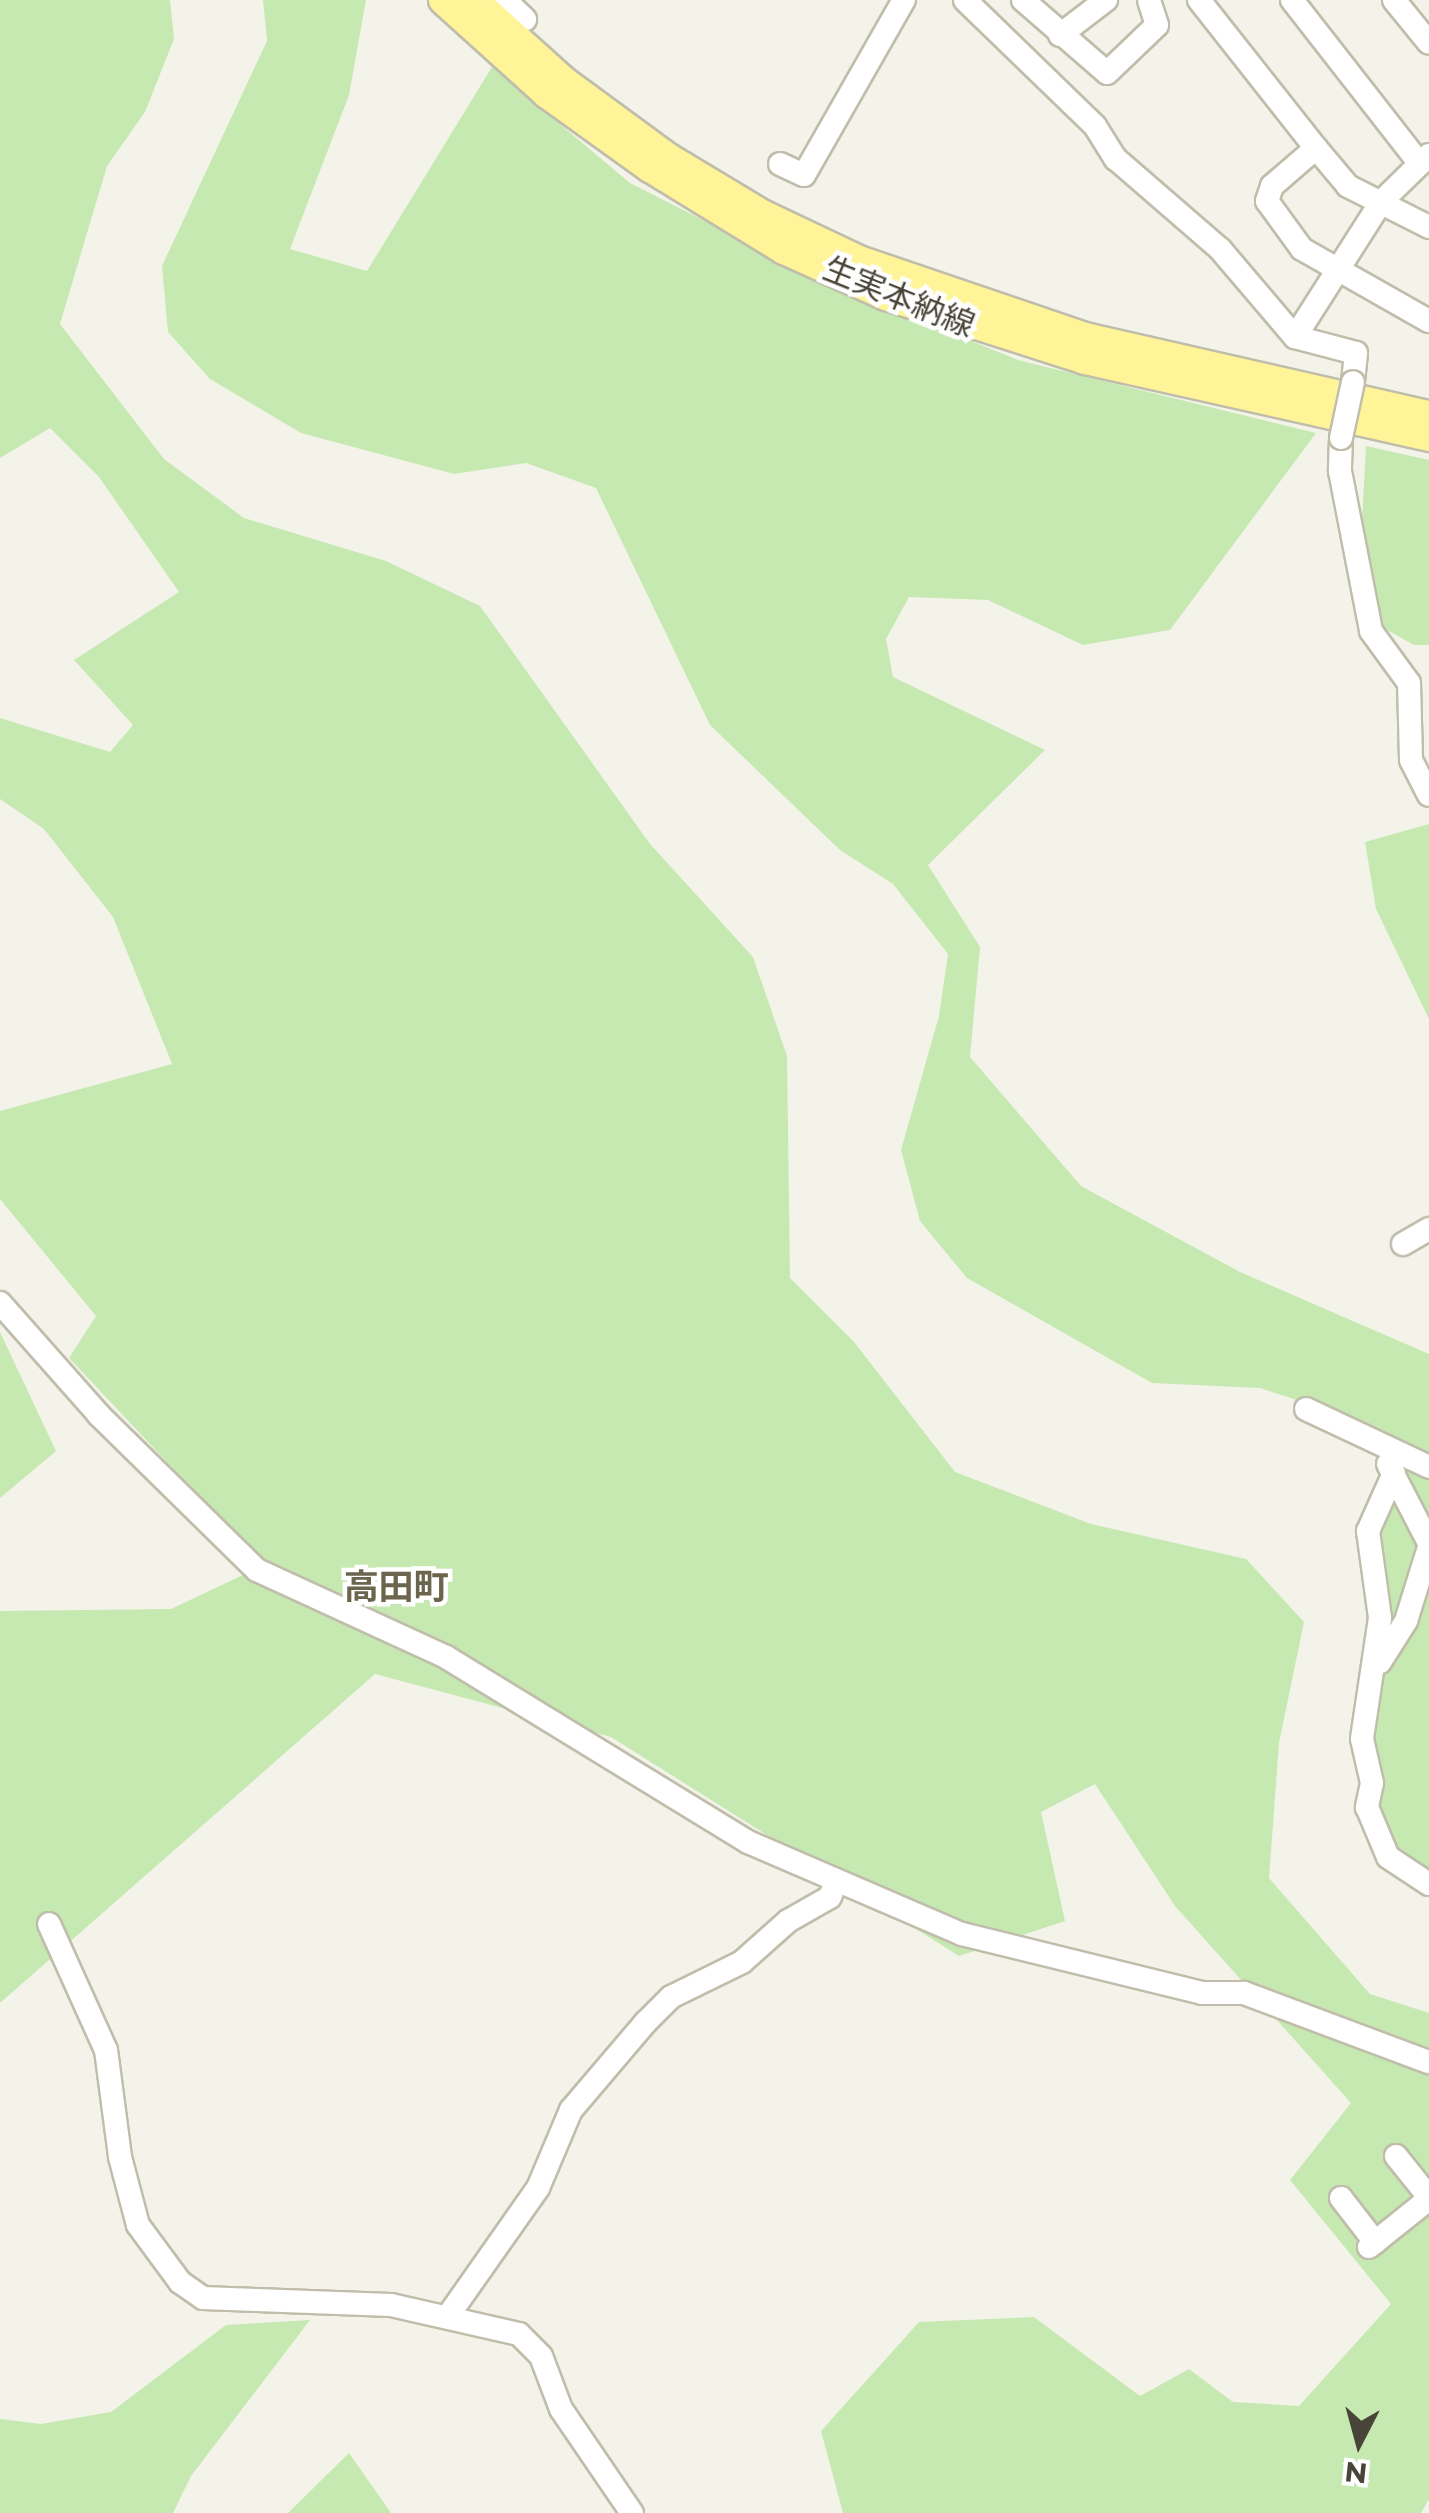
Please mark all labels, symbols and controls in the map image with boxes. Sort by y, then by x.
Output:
street label: 生実本納線 [818,249,980,345]
district label: 高田町 [344,1566,448,1608]
north arrow [1309,2393,1409,2493]
text: N [1343,2455,1369,2491]

